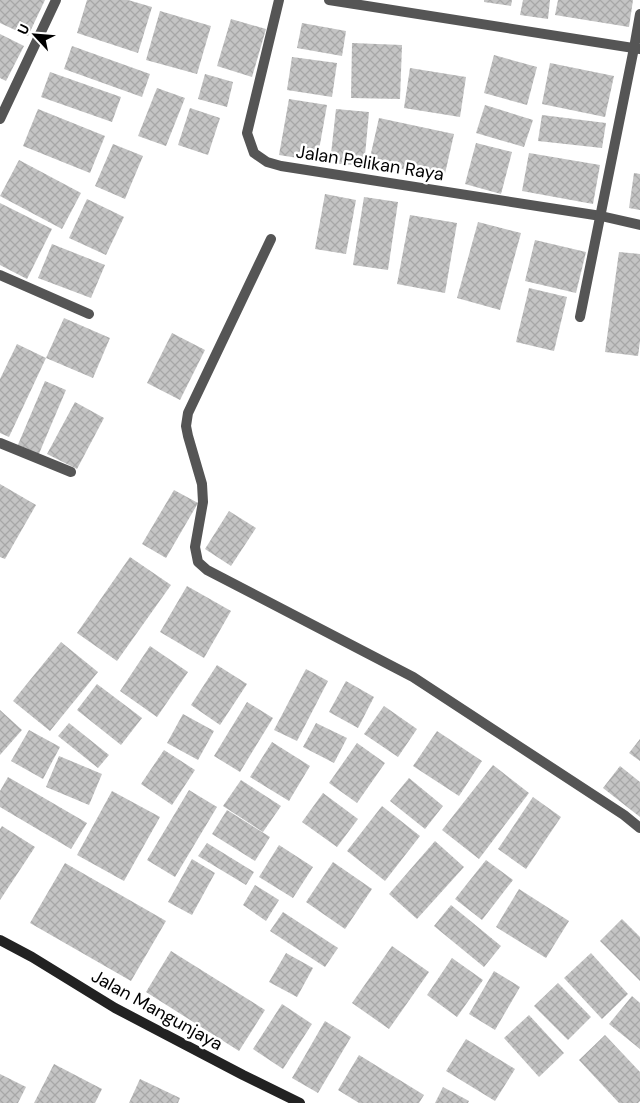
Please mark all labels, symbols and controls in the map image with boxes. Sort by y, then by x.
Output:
north arrow [10,10,60,60]
text: U [13,21,34,38]
street label: Jalan Pelikan Raya [294,139,446,187]
street label: Jalan Mangunjaya [87,964,227,1056]

